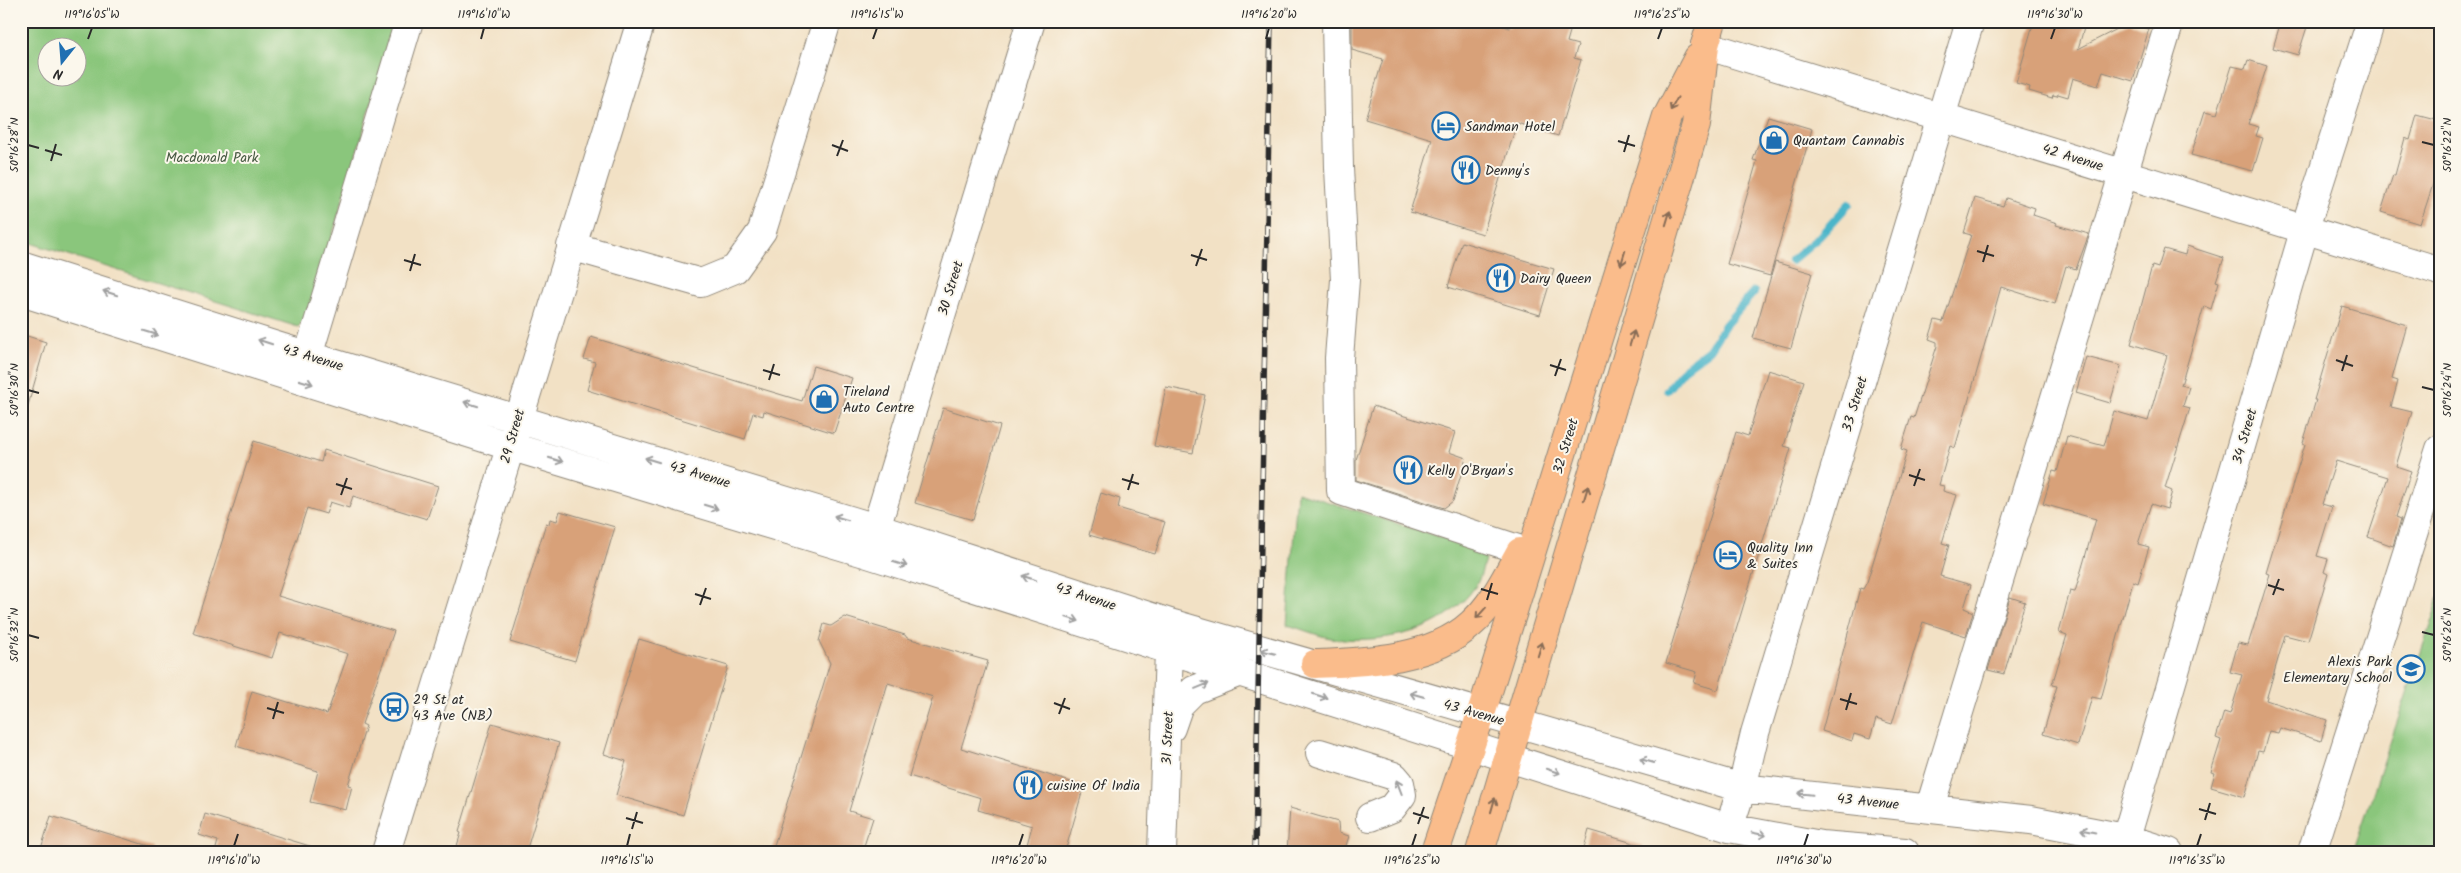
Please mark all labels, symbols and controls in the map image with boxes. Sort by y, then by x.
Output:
text: 119°16'05"W [64,5,120,24]
text: 119°16'10"W [458,5,510,24]
text: 119°16'15"W [850,5,904,24]
text: 119°16'20"W [1241,5,1297,24]
text: 119°16'25"W [1634,5,1690,24]
text: 119°16'30"W [2027,5,2083,24]
north arrow [38,38,88,88]
text: N [51,62,66,85]
one-way arrow [1669,96,1679,111]
hotel icon: Sandman Hotel [1431,111,1461,141]
place label: Sandman Hotel [1465,116,1556,138]
text: 50°16'28"N [5,118,24,172]
text: 50°16'22"N [2438,118,2457,172]
shop icon: Quantam Cannabis [1759,125,1789,155]
place label: Quantam Cannabis [1793,130,1905,152]
street label: 42 Avenue [2040,138,2107,178]
park label: Macdonald Park [166,147,259,169]
restaurant icon: Denny's [1451,155,1481,185]
place label: Denny's [1485,160,1530,182]
one-way arrow [1664,211,1674,227]
one-way arrow [1618,250,1628,266]
street label: 30 Street [932,258,970,318]
restaurant icon: Dairy Queen [1486,263,1516,293]
place label: Dairy Queen [1520,268,1592,290]
one-way arrow [102,288,118,298]
one-way arrow [143,329,158,338]
one-way arrow [1628,330,1638,346]
one-way arrow [257,337,273,347]
street label: 43 Avenue [280,338,346,378]
text: 50°16'30"N [5,363,24,417]
text: 50°16'24"N [2438,363,2457,417]
street label: 33 Street [1836,373,1874,435]
one-way arrow [298,377,314,387]
place label: Tireland Auto Centre [843,381,915,419]
shop icon: Tireland Auto Centre [809,384,839,414]
one-way arrow [463,399,479,409]
street label: 34 Street [2227,405,2264,467]
street label: 29 Street [495,406,531,466]
street label: 32 Street [1547,415,1585,477]
one-way arrow [644,454,660,464]
one-way arrow [547,455,563,465]
street label: 43 Avenue [667,455,733,495]
restaurant icon: Kelly O'Bryan's [1393,455,1423,485]
place label: Kelly O'Bryan's [1427,460,1513,482]
one-way arrow [1582,486,1592,502]
one-way arrow [703,502,719,512]
one-way arrow [833,512,849,522]
place label: Quality Inn & Suites [1747,537,1813,575]
hotel icon: Quality Inn & Suites [1713,540,1743,570]
one-way arrow [892,560,908,569]
one-way arrow [1021,572,1037,582]
street label: 43 Avenue [1053,577,1119,617]
one-way arrow [1476,606,1487,619]
text: 50°16'32"N [5,608,24,662]
text: 50°16'26"N [2438,608,2457,662]
one-way arrow [1064,614,1080,624]
one-way arrow [1535,642,1545,658]
one-way arrow [1260,647,1276,656]
place label: Alexis Park Elementary School [2283,651,2393,689]
school or university icon: Alexis Park Elementary School [2396,654,2426,684]
one-way arrow [1194,681,1209,691]
place label: 29 St at 43 Ave (NB) [413,689,493,727]
one-way arrow [1410,690,1426,699]
bus stop icon: 29 St at 43 Ave (NB) [379,692,409,722]
one-way arrow [1311,692,1327,702]
street label: 43 Avenue [1441,694,1507,732]
street label: 31 Street [1156,710,1180,765]
one-way arrow [1639,755,1655,765]
one-way arrow [1545,767,1561,777]
restaurant icon: cuisine Of India [1013,770,1043,800]
place label: cuisine Of India [1047,775,1140,797]
one-way arrow [1394,780,1403,795]
street label: 43 Avenue [1836,788,1901,816]
one-way arrow [1797,789,1813,799]
one-way arrow [1489,797,1498,813]
one-way arrow [2080,825,2096,835]
one-way arrow [1751,829,1767,839]
text: 119°16'10"W [208,851,260,870]
text: 119°16'15"W [600,851,654,870]
text: 119°16'20"W [991,851,1047,870]
text: 119°16'25"W [1384,851,1440,870]
text: 119°16'30"W [1776,851,1832,870]
text: 119°16'35"W [2169,851,2225,870]

